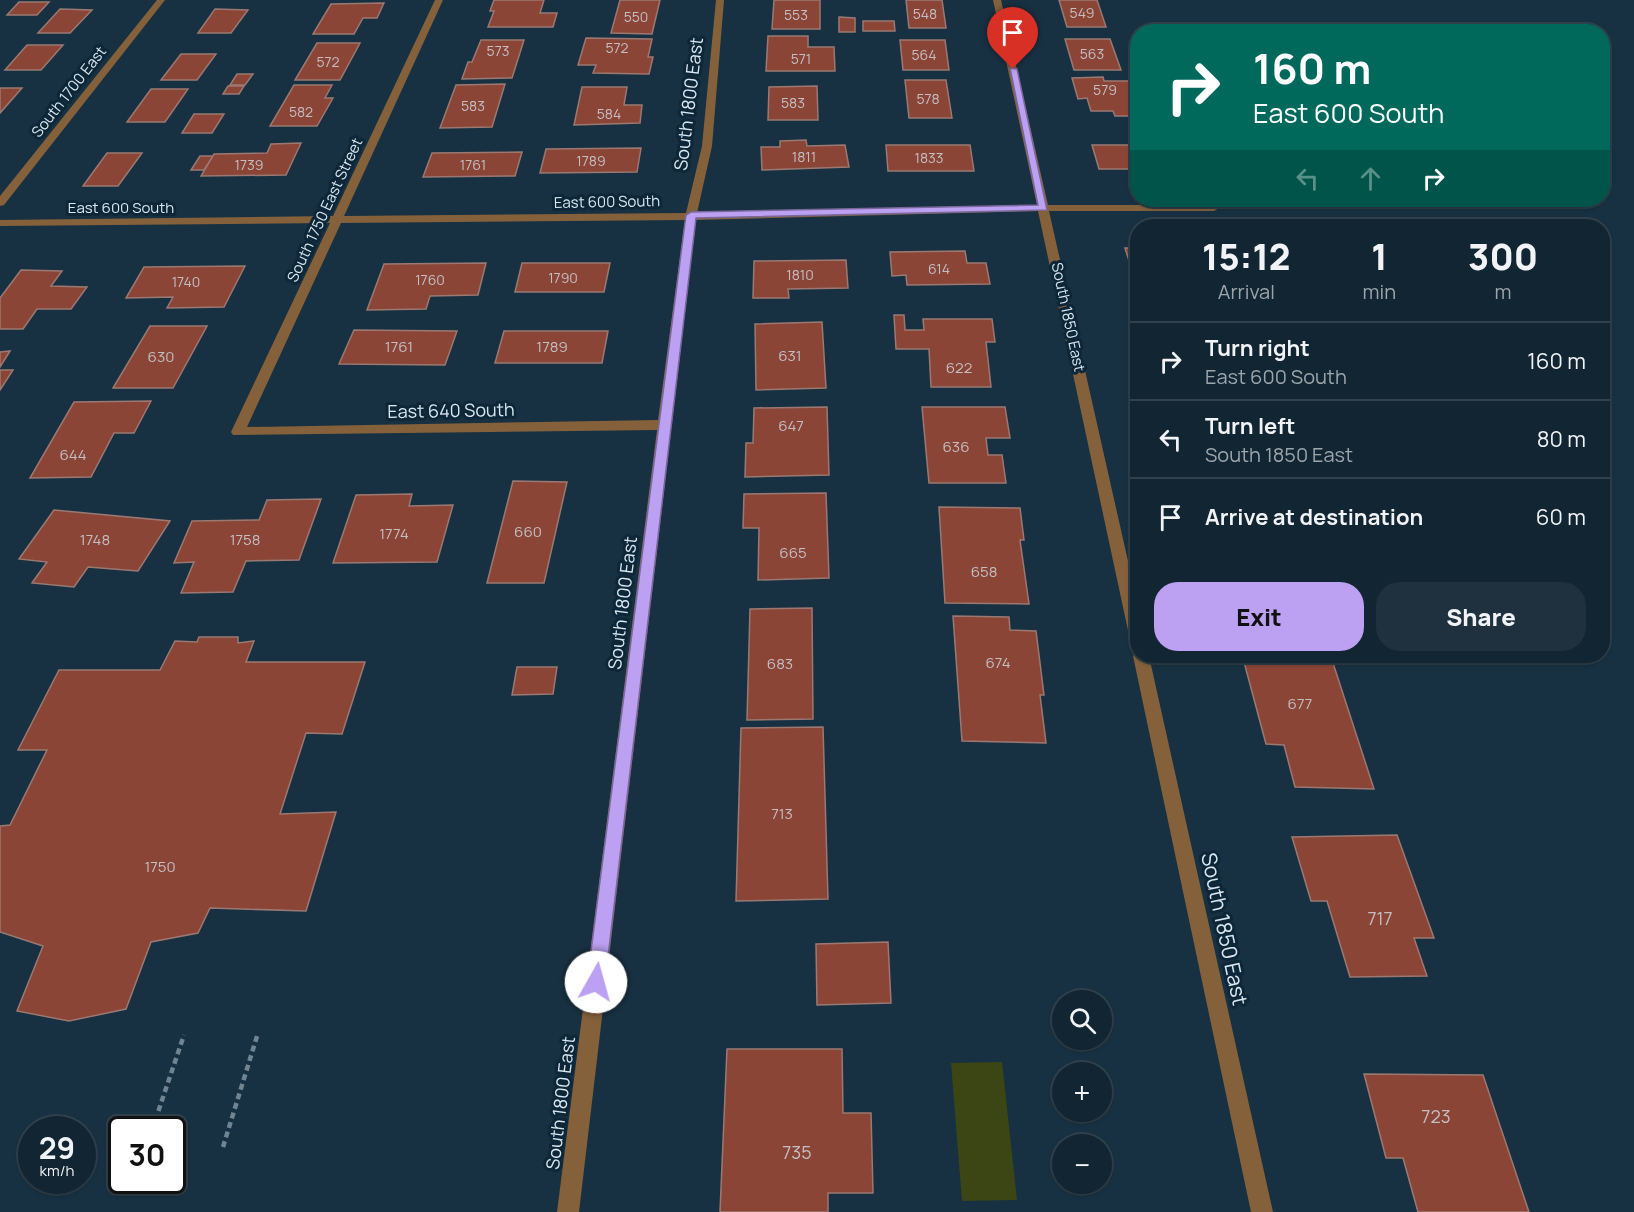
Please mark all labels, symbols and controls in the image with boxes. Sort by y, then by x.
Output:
house number: 549 [1070,3,1094,22]
house number: 548 [913,4,937,23]
house number: 553 [784,5,808,24]
house number: 550 [624,7,648,26]
pin [987,7,1038,69]
icon: arrive [996,16,1029,49]
street label: South 1800 East [668,36,708,172]
house number: 572 [605,38,629,57]
text: 160 m [1253,39,1371,97]
house number: 573 [487,41,509,60]
street label: South 1700 East [26,42,111,142]
house number: 563 [1080,44,1104,63]
house number: 564 [911,45,937,64]
icon: right [1154,48,1232,126]
house number: 571 [791,49,811,68]
house number: 572 [316,52,340,71]
house number: 579 [1093,80,1117,99]
house number: 578 [916,89,940,108]
house number: 583 [781,93,805,112]
text: East 600 South [1253,94,1444,131]
house number: 583 [461,96,485,115]
house number: 582 [289,102,313,121]
house number: 584 [597,104,621,123]
street label: South 1750 East Street [282,134,367,285]
house number: 1811 [792,147,816,166]
house number: 1833 [914,148,944,167]
house number: 1789 [576,151,606,170]
house number: 1739 [235,155,263,174]
house number: 1761 [460,155,486,174]
icon: left [1291,162,1324,195]
icon: ahead [1354,162,1387,195]
icon: right [1417,162,1450,195]
street label: East 600 South [554,190,660,213]
street label: East 600 South [68,197,174,218]
text: 15:12 [1202,232,1291,281]
text: 1 [1371,232,1388,281]
text: 300 [1468,232,1538,281]
house number: 614 [928,259,950,278]
street label: South 1850 East [1047,260,1090,373]
house number: 1810 [786,265,814,284]
house number: 1790 [548,268,578,287]
house number: 1760 [415,270,445,289]
house number: 1740 [172,272,200,291]
text: Arrival [1218,278,1275,305]
text: min [1363,278,1396,305]
text: m [1495,278,1512,305]
text: Turn right [1205,333,1310,363]
house number: 1761 [385,336,413,357]
house number: 1789 [536,336,568,357]
house number: 631 [778,345,802,366]
icon: right [1154,345,1187,378]
house number: 630 [148,346,174,367]
text: 160 m [1527,346,1586,376]
house number: 622 [946,357,972,378]
text: East 600 South [1205,363,1347,390]
street label: East 640 South [387,397,515,423]
text: Turn left [1205,411,1295,441]
house number: 647 [778,415,804,436]
icon: left [1154,423,1187,456]
text: 80 m [1537,424,1586,454]
house number: 636 [943,436,969,457]
text: South 1850 East [1205,441,1353,468]
house number: 644 [59,444,87,465]
icon: arrive [1154,501,1187,534]
text: Arrive at destination [1205,502,1423,532]
text: 60 m [1536,502,1586,532]
house number: 660 [514,521,542,542]
house number: 1774 [379,523,409,544]
house number: 1748 [80,529,110,550]
house number: 1758 [230,529,260,550]
street label: South 1800 East [602,535,642,671]
house number: 665 [779,542,807,563]
house number: 658 [971,561,997,582]
button: Exit [1154,582,1364,651]
button: Share [1376,582,1586,651]
house number: 674 [985,652,1011,673]
house number: 683 [767,653,793,674]
house number: 677 [1288,693,1312,714]
house number: 713 [771,803,793,824]
street label: South 1850 East [1195,850,1255,1008]
house number: 1750 [144,856,176,877]
house number: 717 [1367,906,1393,930]
position arrow [564,950,628,1014]
map controls [1052,990,1112,1194]
button: search [1052,990,1112,1050]
street label: South 1800 East [540,1035,580,1171]
button: + [1052,1062,1112,1122]
house number: 723 [1421,1104,1451,1128]
speed limit sign: 30 [108,1116,186,1194]
text: 29 [39,1127,75,1168]
button: − [1052,1134,1112,1194]
house number: 735 [782,1140,812,1164]
text: km/h [40,1160,74,1181]

